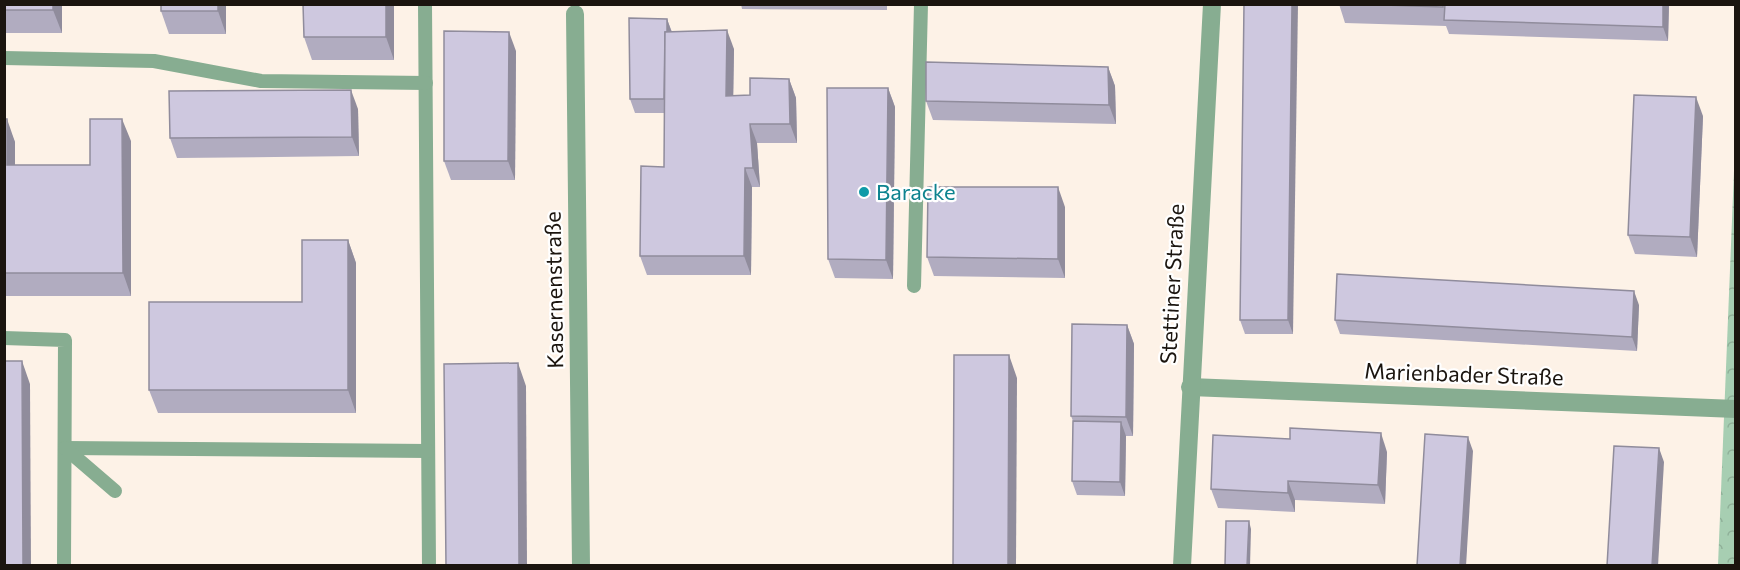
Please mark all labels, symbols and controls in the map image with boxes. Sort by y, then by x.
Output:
place label: Baracke [876,178,956,205]
marker: Baracke [857,185,871,199]
street label: Stettiner Straße [1154,203,1189,365]
street label: Kasernenstraße [539,211,568,369]
street label: Marienbader Straße [1364,357,1564,390]

